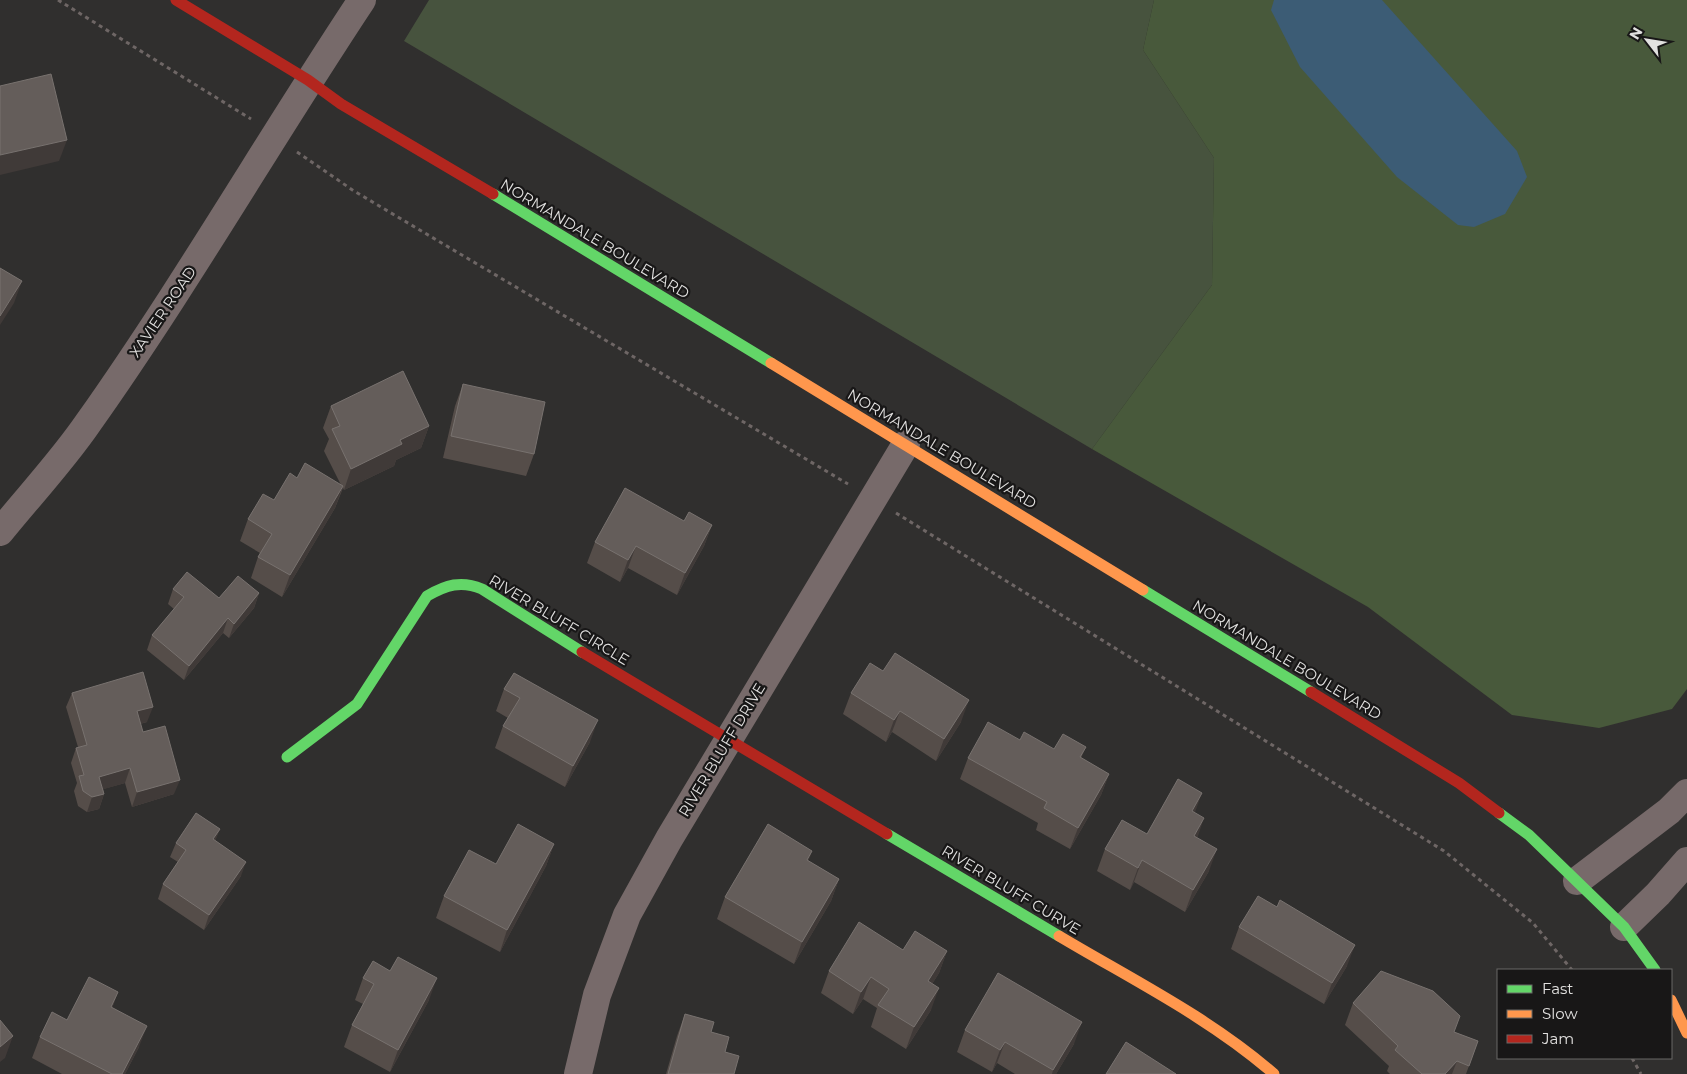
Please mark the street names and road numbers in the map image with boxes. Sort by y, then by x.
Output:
street label: NORMANDALE BOULEVARD [497,175,693,303]
street label: XAVIER ROAD [125,263,200,361]
street label: NORMANDALE BOULEVARD [844,385,1040,513]
street label: RIVER BLUFF CIRCLE [486,570,633,669]
street label: NORMANDALE BOULEVARD [1189,596,1385,724]
street label: RIVER BLUFF DRIVE [674,679,769,820]
street label: RIVER BLUFF CURVE [938,841,1084,939]

